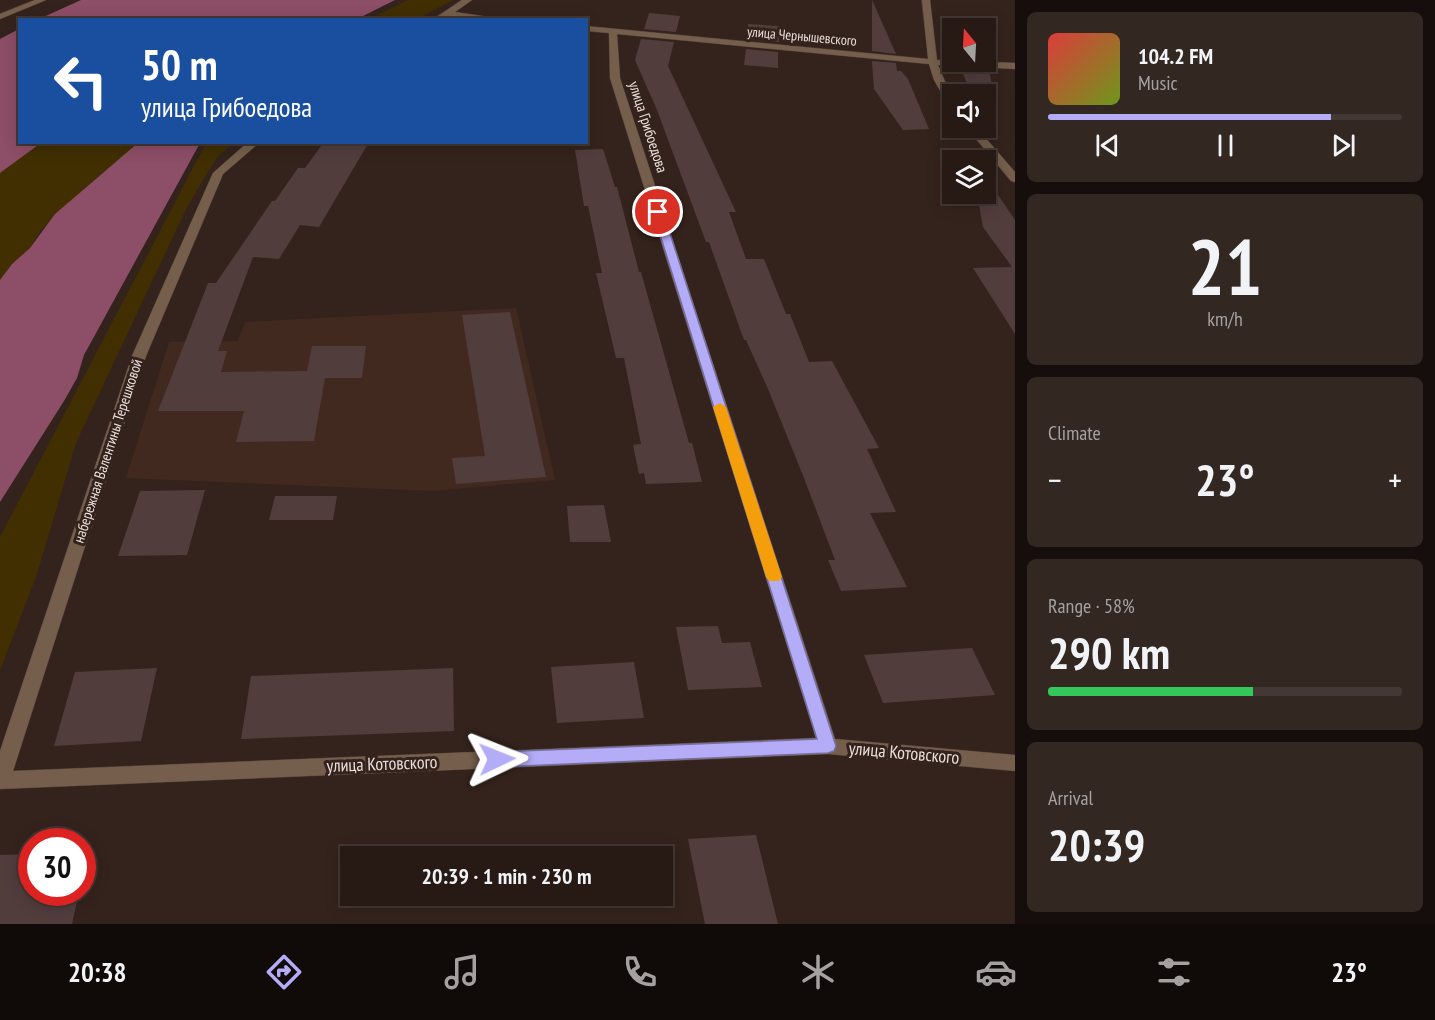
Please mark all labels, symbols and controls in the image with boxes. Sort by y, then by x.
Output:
north arrow [942,18,996,72]
map controls [942,18,996,204]
street label: улица Чернышевского [746,22,858,50]
text: 50 m [141,37,218,92]
icon: left [42,42,120,120]
text: 104.2 FM [1138,42,1213,70]
text: Music [1138,70,1178,96]
street label: улица Грибоедова [625,79,672,175]
button: sound [942,84,996,138]
text: улица Грибоедова [141,90,312,124]
icon: previous [1091,129,1124,162]
icon: pause [1209,129,1242,162]
icon: next [1327,129,1360,162]
button: layers [942,150,996,204]
pin [632,186,683,237]
icon: arrive [641,195,674,228]
text: 21 [1188,216,1262,317]
text: km/h [1207,306,1243,332]
street label: набережная Валентины Терешковой [69,356,146,545]
text: Climate [1048,420,1101,446]
text: 23° [1195,450,1255,508]
text: − [1048,458,1062,501]
text: + [1388,458,1402,501]
text: Range · 58% [1048,593,1135,619]
text: 290 km [1048,623,1170,681]
position arrow [465,727,529,791]
street label: улица Котовского [848,736,960,769]
street label: улица Котовского [326,750,438,777]
text: Arrival [1048,785,1093,811]
text: 20:39 [1048,815,1145,873]
speed limit sign: 30 [18,828,96,906]
text: 20:39 · 1 min · 230 m [421,862,592,890]
icon: directions [263,951,305,993]
icon: music [441,951,483,993]
icon: phone [619,951,661,993]
icon: climate [797,951,839,993]
icon: car [975,951,1017,993]
icon: filters [1153,951,1195,993]
text: 20:38 [68,955,126,989]
text: 23° [1331,955,1367,989]

